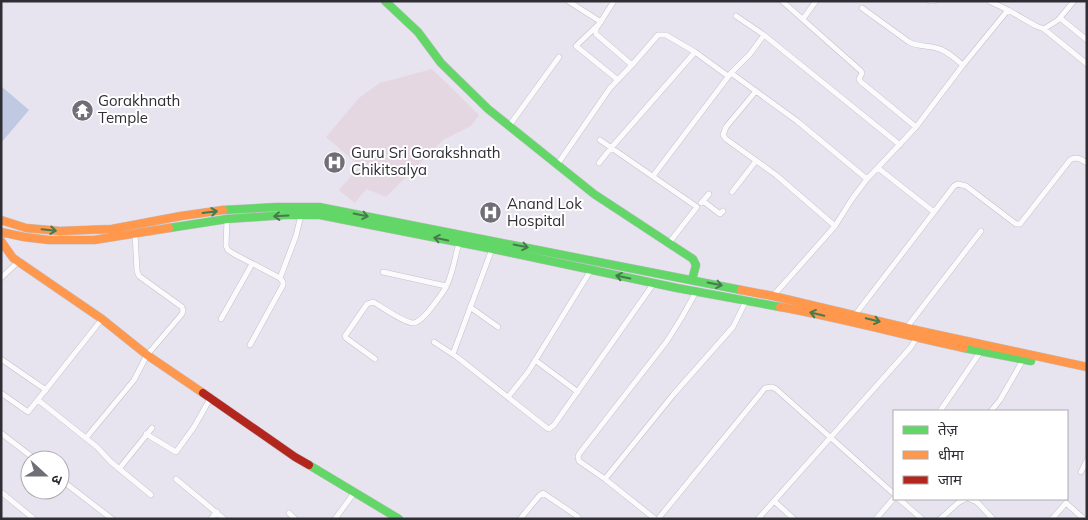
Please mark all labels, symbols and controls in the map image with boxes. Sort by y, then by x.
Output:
place label: Gorakhnath Temple [98,91,180,127]
temple icon: Gorakhnath Temple [70,98,94,122]
place label: Guru Sri Gorakshnath Chikitsalya [351,143,500,179]
hospital icon: Guru Sri Gorakshnath Chikitsalya [323,150,347,174]
place label: Anand Lok Hospital [507,194,582,230]
hospital icon: Anand Lok Hospital [479,201,503,225]
one-way arrow [201,207,217,217]
one-way arrow [273,211,289,220]
one-way arrow [353,211,369,221]
one-way arrow [40,225,56,235]
one-way arrow [433,234,449,243]
one-way arrow [512,242,528,252]
one-way arrow [615,272,631,281]
one-way arrow [706,280,722,290]
one-way arrow [809,309,825,318]
one-way arrow [865,316,881,325]
legend [893,410,1068,500]
text: तेज़ [938,420,959,439]
text: धीमा [938,445,965,464]
north arrow [20,450,70,500]
text: जाम [938,470,963,489]
text: उ [47,473,67,487]

